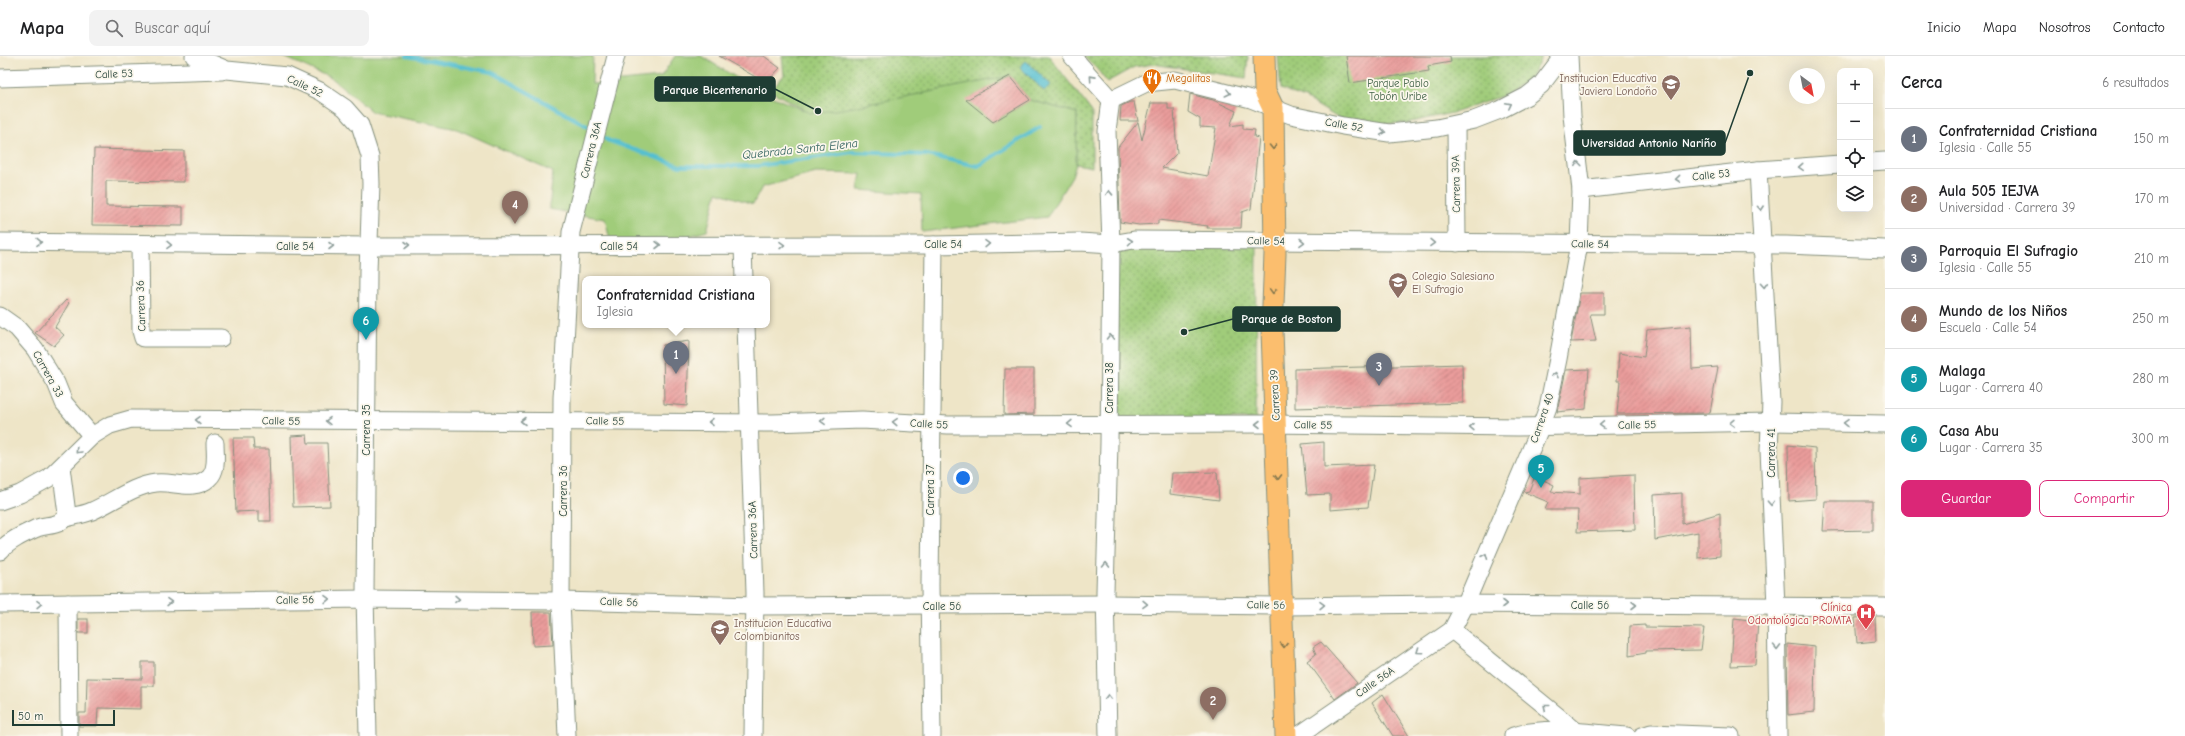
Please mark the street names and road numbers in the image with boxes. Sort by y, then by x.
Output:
street label: Calle 53 [95,67,133,81]
street label: Calle 52 [285,72,325,100]
street label: Calle 52 [1324,115,1364,135]
street label: Carrera 36A [578,120,604,180]
street label: Carrera 39A [1449,154,1463,213]
street label: Calle 53 [1691,167,1731,183]
street label: Calle 54 [1247,234,1285,248]
street label: Calle 54 [1571,237,1609,251]
street label: Calle 54 [924,238,962,251]
street label: Calle 54 [276,240,314,253]
street label: Calle 54 [600,240,638,253]
street label: Carrera 36 [134,280,148,332]
street label: Carrera 33 [30,348,66,400]
street label: Carrera 38 [1103,362,1116,414]
street label: Carrera 39 [1267,369,1283,421]
street label: Carrera 40 [1527,391,1557,445]
street label: Carrera 35 [360,404,373,456]
street label: Calle 55 [262,414,300,428]
street label: Calle 55 [586,414,624,428]
street label: Calle 55 [910,417,949,431]
street label: Calle 55 [1294,418,1332,432]
street label: Calle 55 [1618,418,1656,432]
street label: Carrera 41 [1765,428,1778,478]
street label: Carrera 36 [557,465,570,517]
street label: Carrera 37 [924,465,937,515]
street label: Carrera 36A [745,500,761,559]
street label: Calle 56 [276,593,314,607]
street label: Calle 56 [600,595,638,609]
street label: Calle 56 [1247,598,1285,612]
street label: Calle 56 [1571,599,1609,612]
street label: Calle 56 [923,600,961,613]
street label: Calle 56A [1353,663,1398,700]

